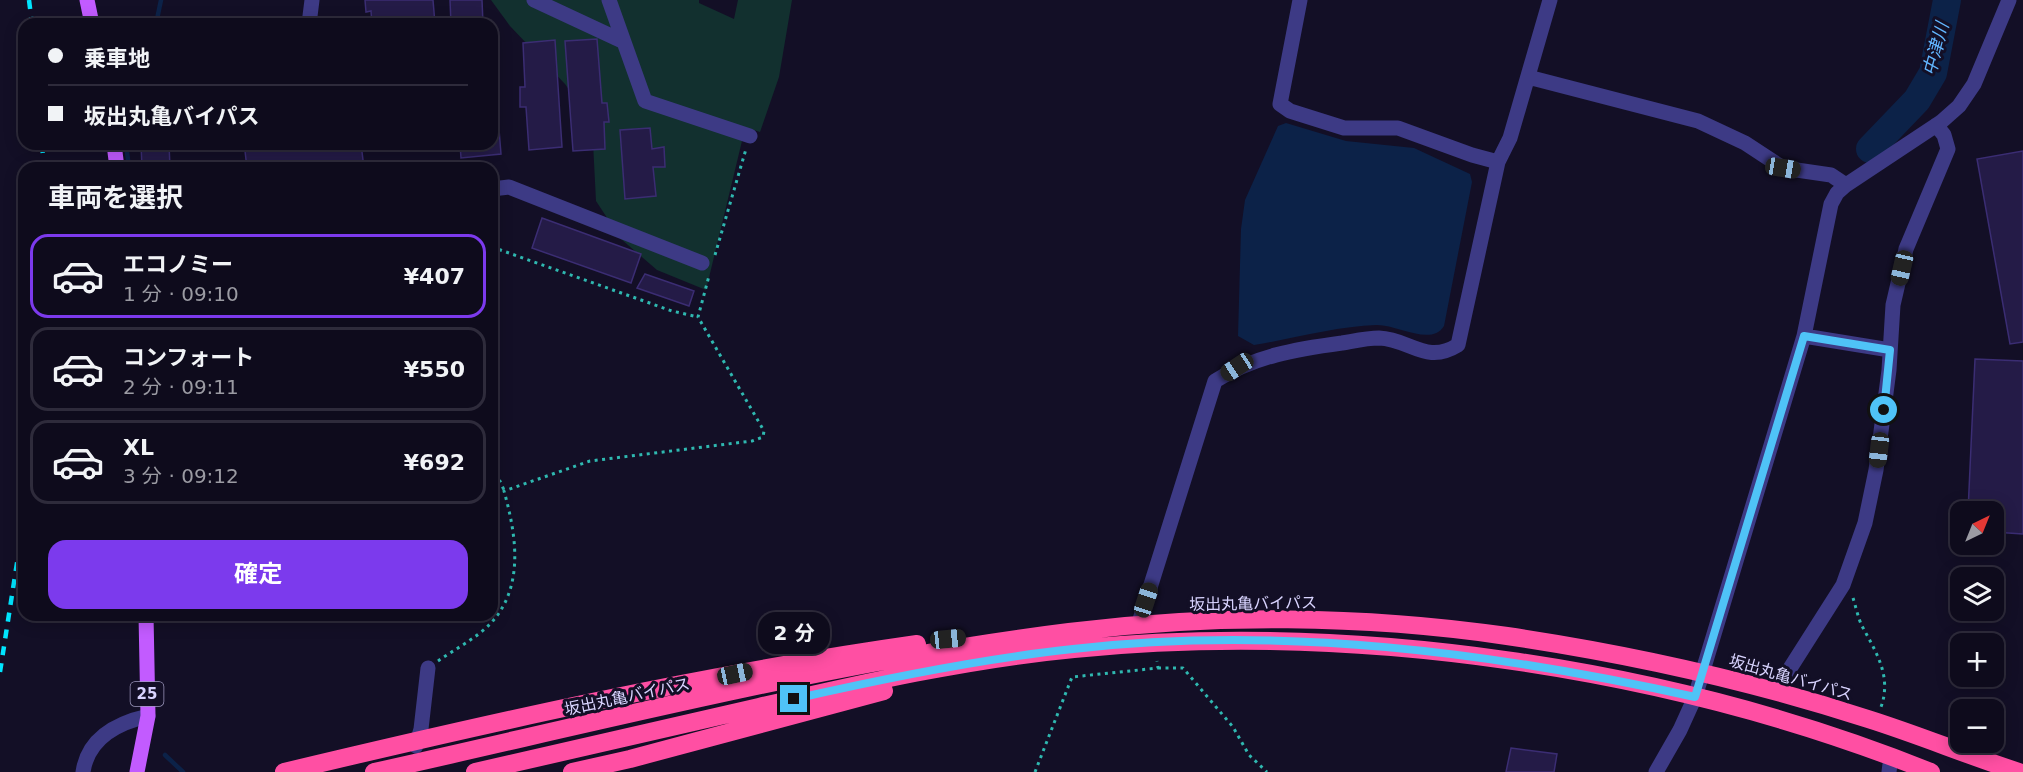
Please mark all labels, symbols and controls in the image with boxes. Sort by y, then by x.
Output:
water label: 中津川 [1918,18,1953,78]
text: 乗車地 [84,46,150,71]
text: 坂出丸亀バイパス [84,104,260,129]
car [1764,156,1802,180]
text: 車両を選択 [48,182,183,213]
car [1889,248,1915,288]
icon: car [51,249,105,303]
text: エコノミー [123,252,233,277]
text: ¥407 [404,264,465,289]
text: 1 分 · 09:10 [123,282,239,306]
icon: car [51,342,105,396]
text: コンフォート [123,345,254,370]
car [1217,350,1257,384]
text: ¥550 [404,357,465,382]
text: 2 分 · 09:11 [123,375,239,399]
route start [1870,396,1897,423]
car [1868,431,1890,469]
icon: car [51,435,105,489]
text: XL [123,435,154,460]
text: ¥692 [404,450,465,475]
text: 3 分 · 09:12 [123,464,239,488]
north arrow [1950,501,2004,555]
map controls [1950,501,2004,753]
button: 確定 [48,540,468,609]
button: layers [1950,567,2004,621]
car [1132,580,1160,620]
street label: 坂出丸亀バイパス [1189,593,1317,614]
callout: 2 分 [758,612,830,654]
text: 2 分 [774,621,814,645]
car [929,628,967,650]
button: + [1950,633,2004,687]
street label: 坂出丸亀バイパス [1727,651,1855,704]
car [716,661,754,687]
street label: 坂出丸亀バイパス [563,674,692,719]
road number: 25 [130,682,164,706]
route end [780,685,807,712]
button: − [1950,699,2004,753]

